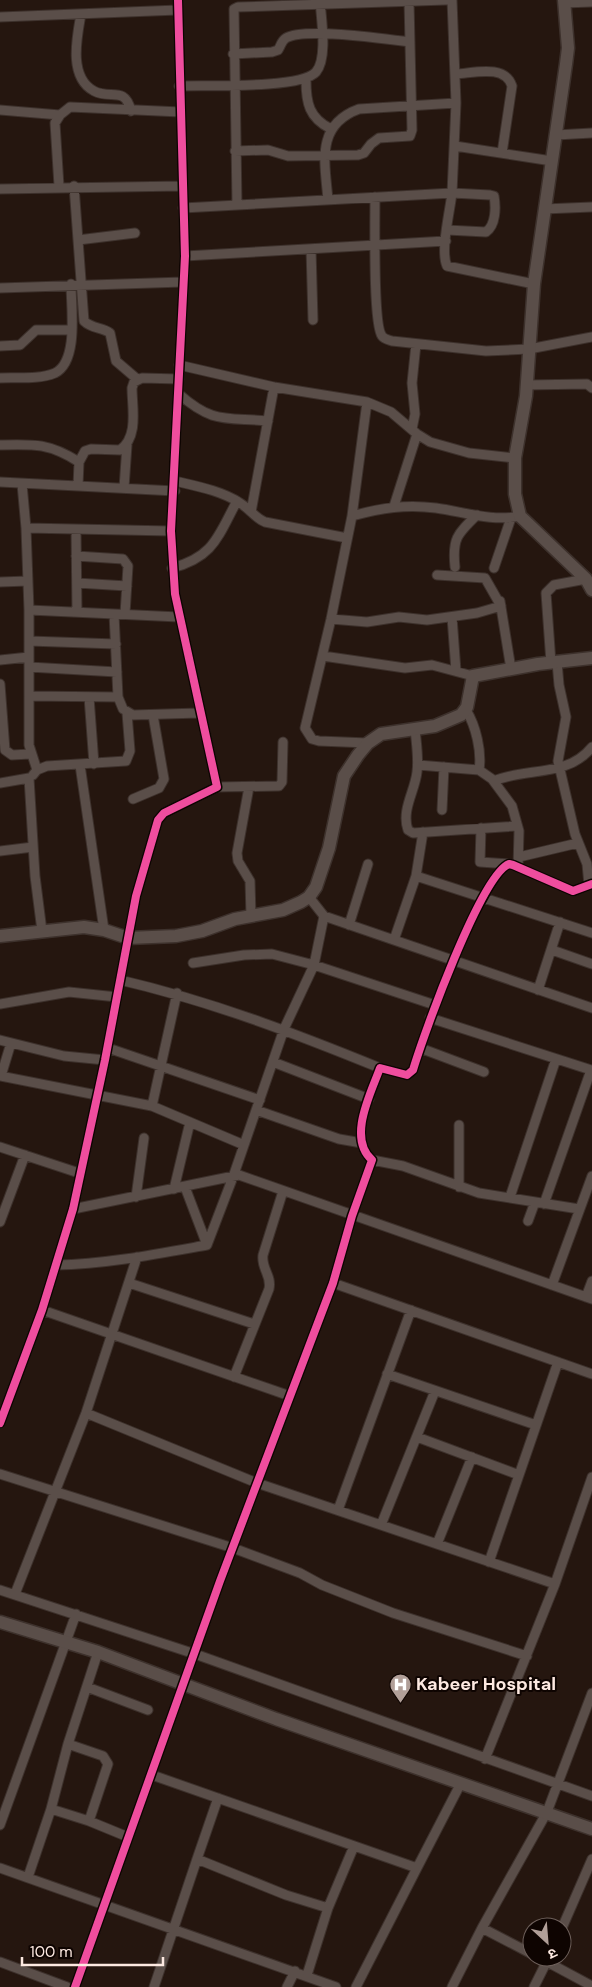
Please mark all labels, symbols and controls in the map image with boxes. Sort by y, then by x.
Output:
hospital icon: Kabeer Hospital [388,1672,412,1703]
place label: Kabeer Hospital [416,1672,556,1696]
north arrow [522,1917,572,1967]
scale bar [22,1934,164,1966]
text: 100 m [30,1942,73,1962]
text: उ [544,1944,560,1964]

